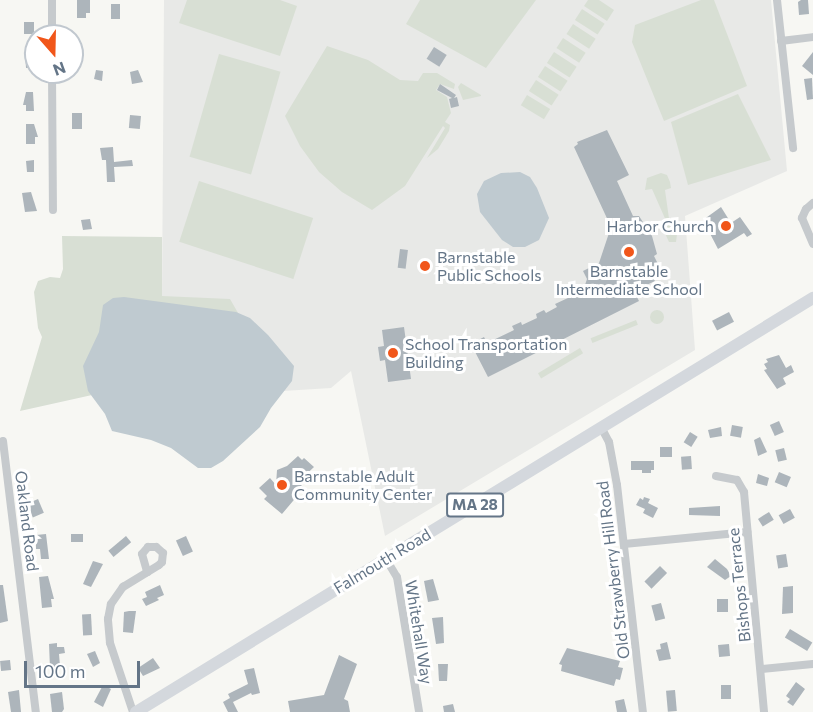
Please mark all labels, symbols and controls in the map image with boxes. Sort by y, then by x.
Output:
north arrow [24,24,84,84]
text: N [51,59,69,80]
place label: Harbor Church [607,216,714,236]
marker: Harbor Church [719,219,733,233]
marker: Barnstable Intermediate School [622,245,636,259]
place label: Barnstable Public Schools [437,247,542,285]
marker: Barnstable Public Schools [418,259,432,273]
place label: Barnstable Intermediate School [556,261,702,299]
place label: School Transportation Building [405,334,567,372]
marker: School Transportation Building [386,346,400,360]
place label: Barnstable Adult Community Center [294,466,432,504]
street label: Oakland Road [11,470,43,572]
marker: Barnstable Adult Community Center [275,478,289,492]
street label: Old Strawberry Hill Road [593,480,633,660]
road number: MA 28 [445,493,505,517]
street label: Falmouth Road [330,524,434,598]
street label: Bishops Terrace [723,527,755,643]
street label: Whitehall Way [401,579,437,685]
scale bar [27,649,142,687]
text: 100 m [35,660,85,682]

